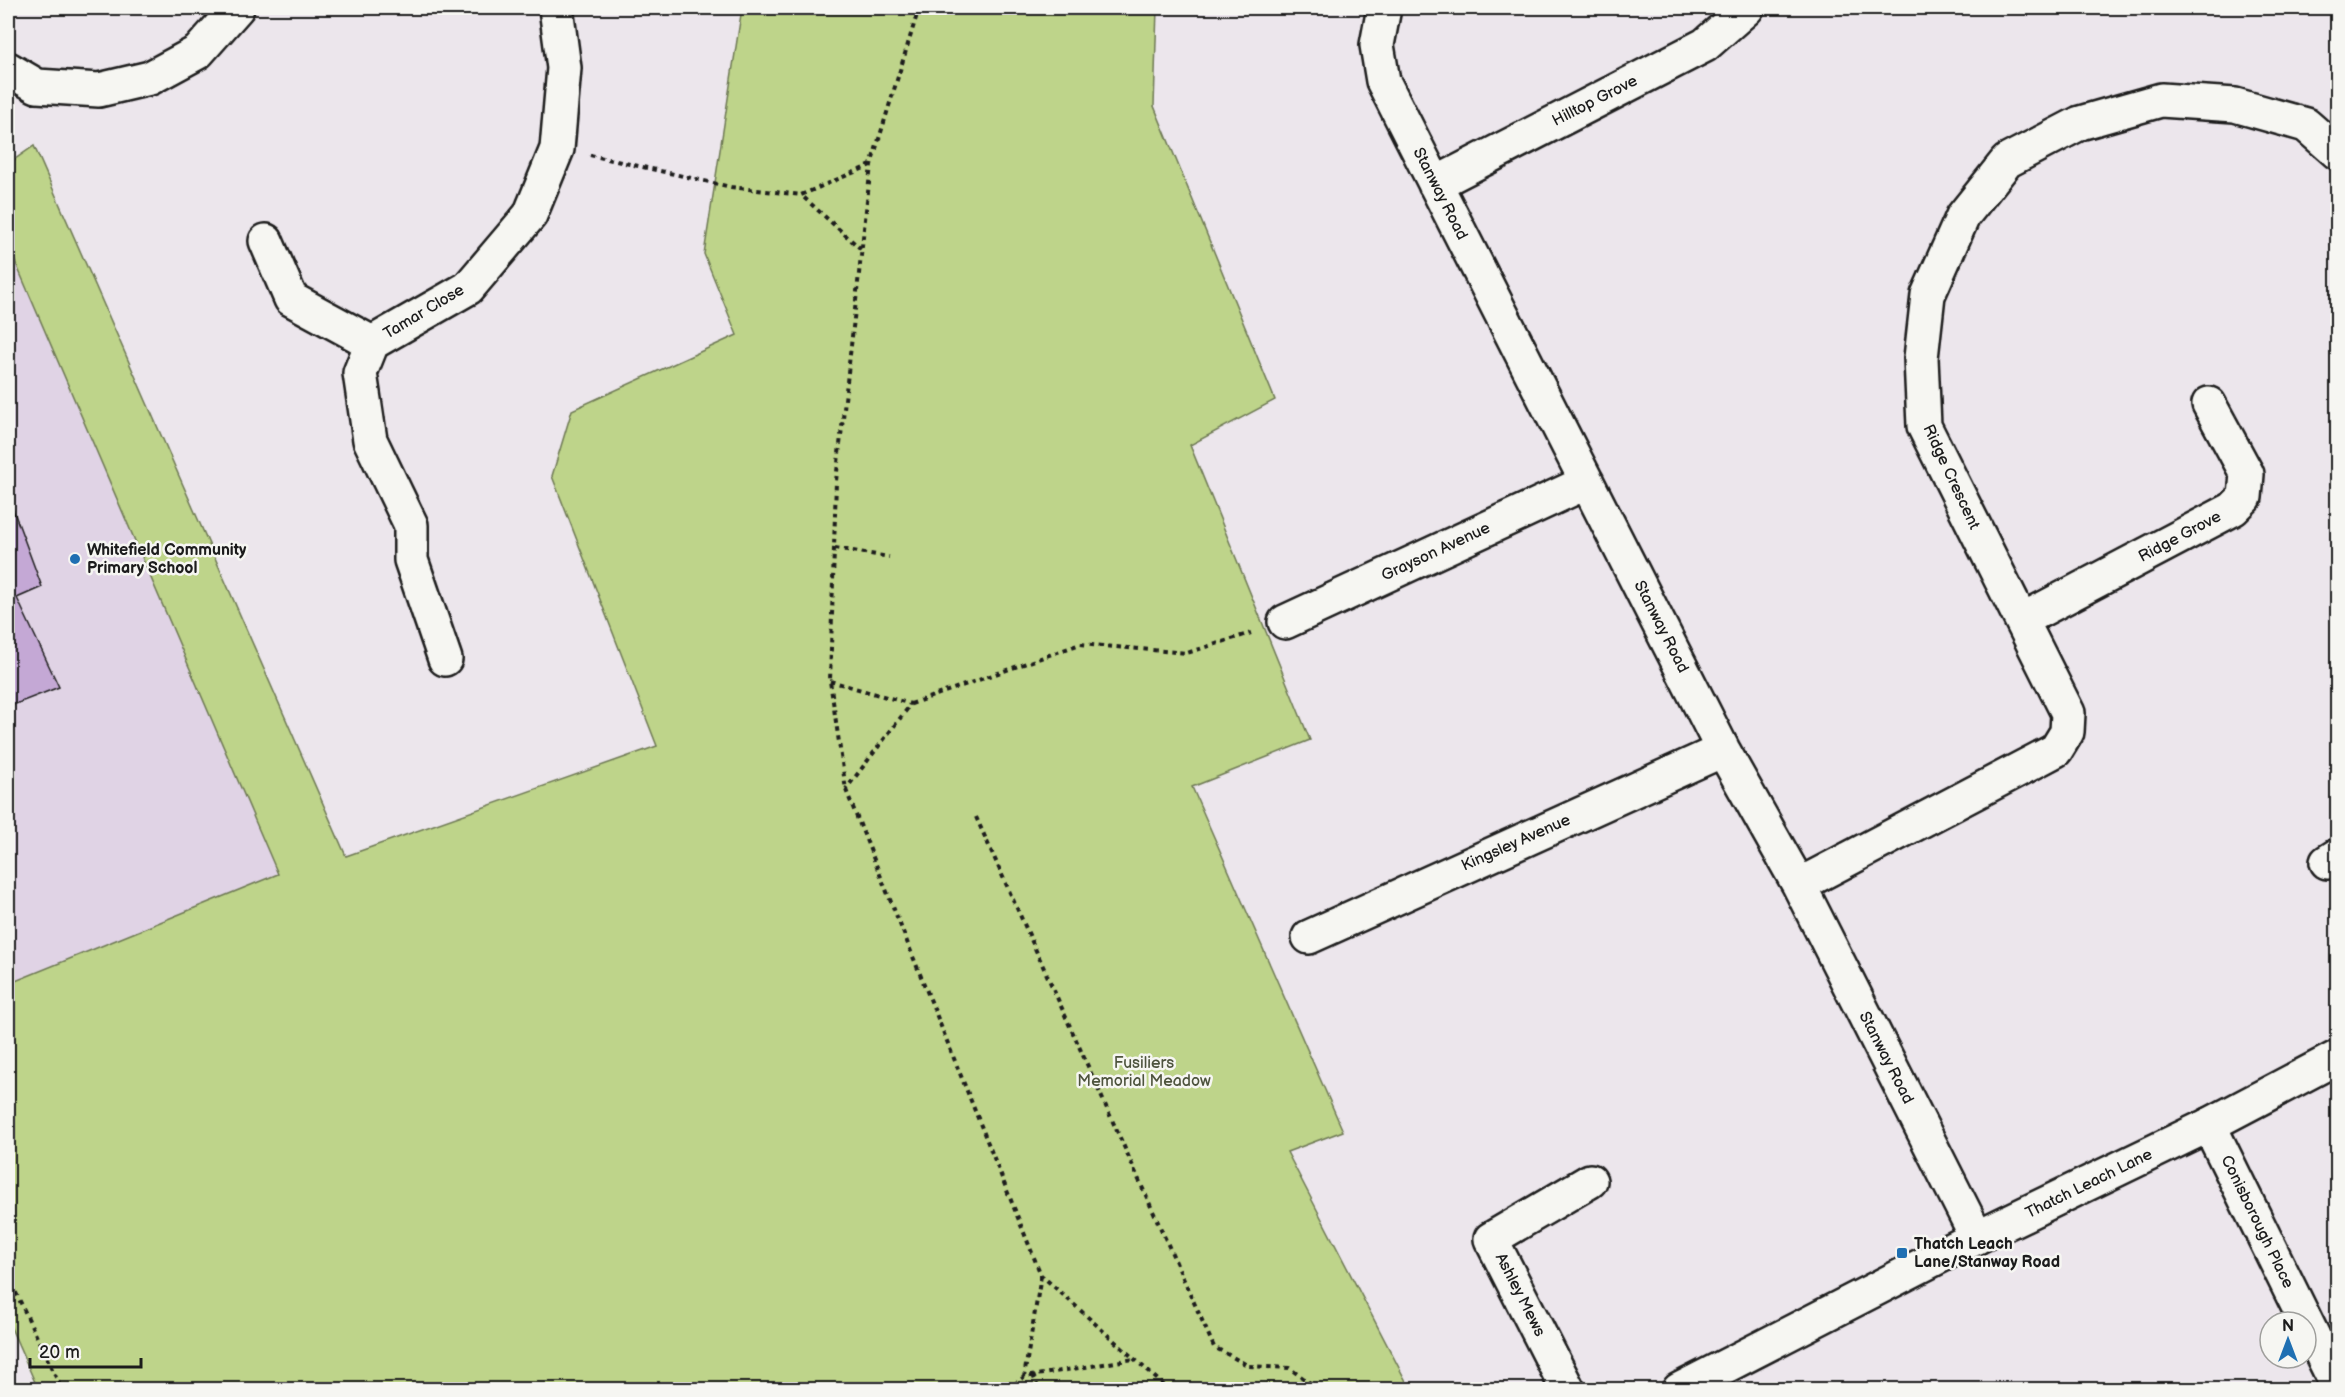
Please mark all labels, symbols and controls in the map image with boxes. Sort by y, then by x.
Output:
street label: Hilltop Grove [1549,71,1641,131]
street label: Stanway Road [1409,145,1471,243]
street label: Tamar Close [380,280,468,344]
street label: Ridge Crescent [1918,422,1984,533]
street label: Ridge Grove [2135,507,2225,567]
street label: Grayson Avenue [1379,518,1494,585]
place label: Whitefield Community Primary School [87,541,247,578]
marker: Whitefield Community Primary School [68,552,82,566]
street label: Stanway Road [1630,578,1692,676]
street label: Kingsley Avenue [1459,810,1574,876]
street label: Stanway Road [1855,1009,1917,1107]
park label: Fusiliers Memorial Meadow [1077,1054,1211,1091]
street label: Thatch Leach Lane [2023,1145,2156,1223]
street label: Conisborough Place [2217,1152,2298,1292]
place label: Thatch Leach Lane/Stanway Road [1914,1235,2060,1272]
marker: Thatch Leach Lane/Stanway Road [1895,1246,1909,1260]
street label: Ashley Mews [1491,1250,1549,1340]
north arrow [2258,1310,2318,1370]
text: N [2282,1317,2294,1336]
scale bar [30,1331,141,1369]
text: 20 m [39,1342,80,1363]

